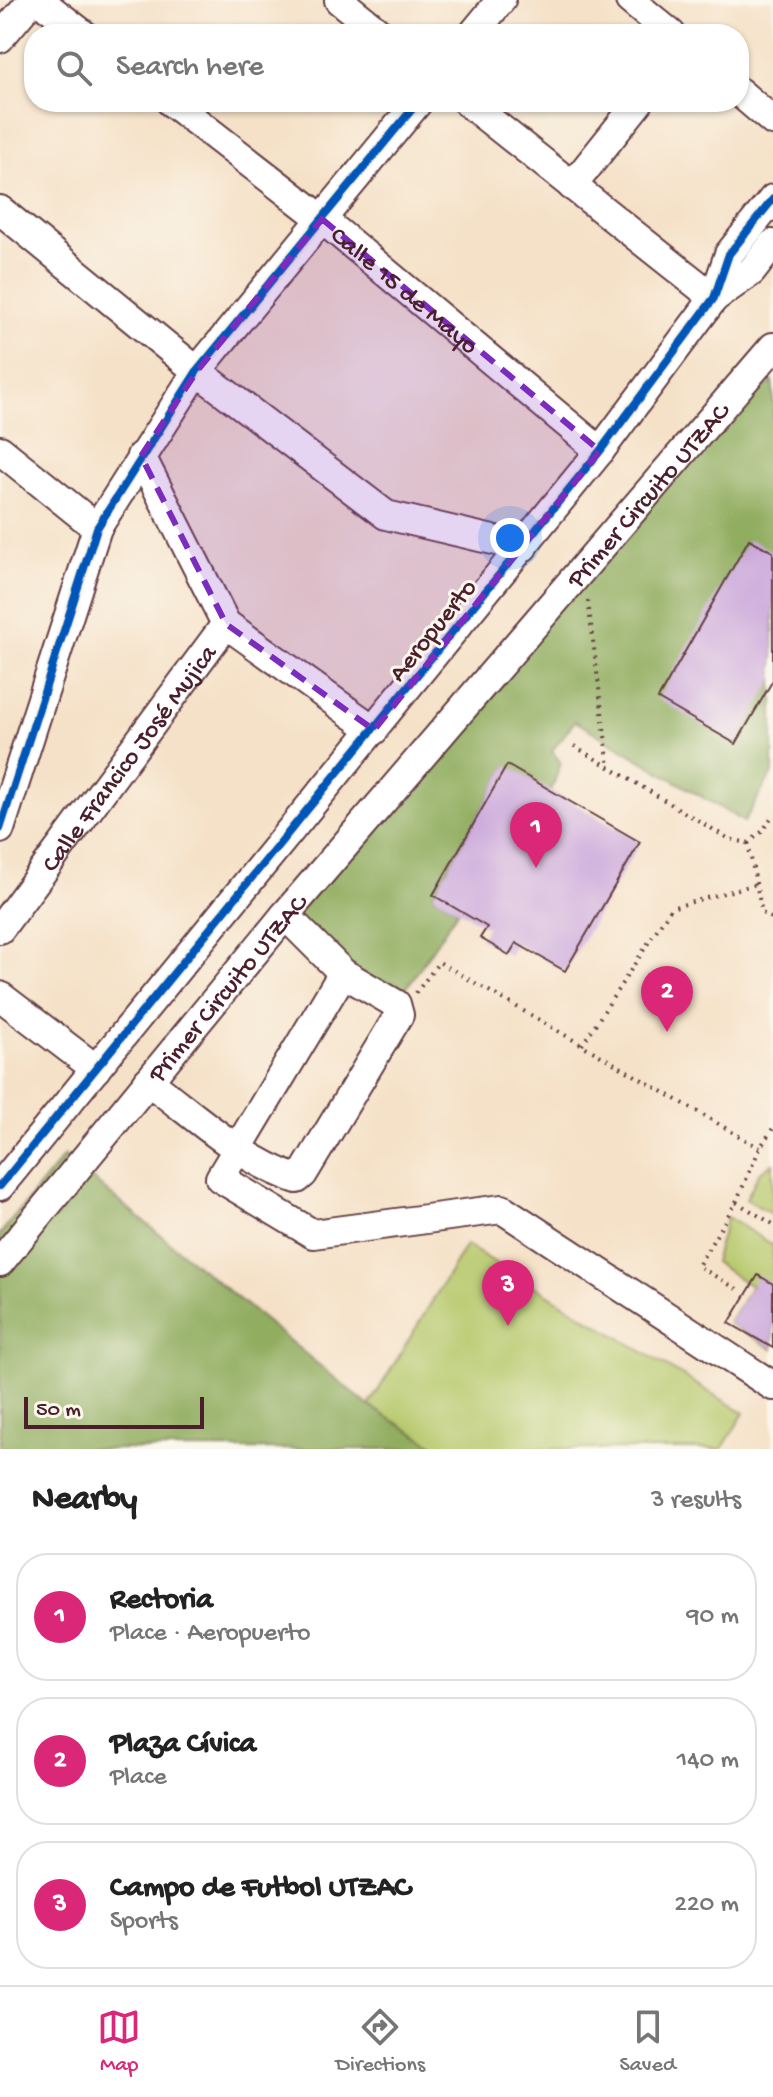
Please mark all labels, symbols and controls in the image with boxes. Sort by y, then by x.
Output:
search box [24,24,749,112]
icon: search [52,46,96,90]
text: Search here [116,51,264,86]
street label: Calle 15 de Mayo [322,222,483,363]
street label: Primer Circuito UTZAC [561,397,739,596]
your location [490,518,530,558]
street label: Aeropuerto [384,574,485,689]
street label: Calle Francico José Mujica [37,639,226,879]
pin: 1 [510,802,562,868]
street label: Primer Circuito UTZAC [143,888,317,1091]
pin: 2 [641,966,693,1032]
pin: 3 [482,1260,534,1326]
scale bar [24,1393,204,1429]
text: 50 m [36,1398,81,1424]
text: Nearby [32,1481,137,1521]
text: 3 results [651,1486,741,1517]
text: Rectoria [110,1584,213,1619]
text: 1 [55,1602,65,1633]
text: 90 m [687,1602,739,1633]
text: Place · Aeropuerto [110,1619,310,1650]
text: Plaza Cívica [110,1728,256,1763]
text: 2 [54,1746,66,1777]
text: 140 m [677,1746,739,1777]
text: Place [110,1763,167,1794]
text: Campo de Futbol UTZAC [110,1872,411,1907]
text: 3 [53,1890,67,1921]
text: 220 m [674,1890,739,1921]
text: Sports [110,1907,178,1938]
tab: Map [97,2005,141,2079]
tab: Directions [336,2005,425,2079]
tab: Saved [619,2005,676,2079]

